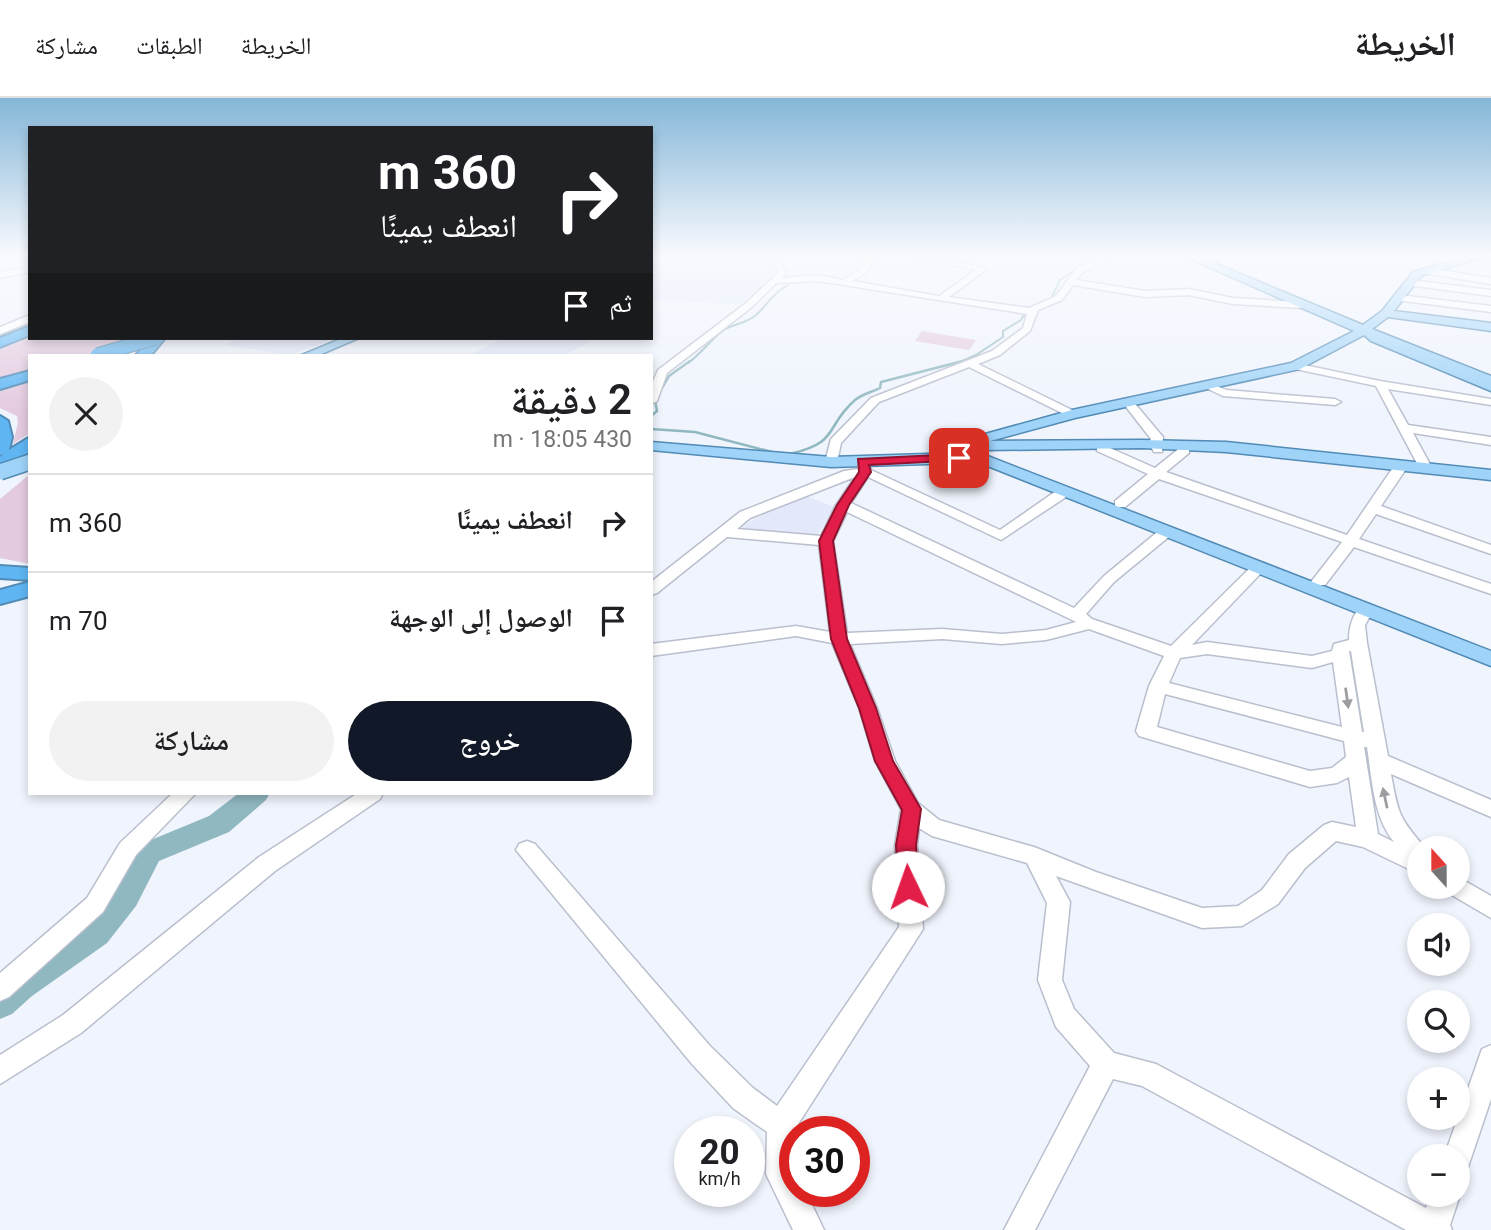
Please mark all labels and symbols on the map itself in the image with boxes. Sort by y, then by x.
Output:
pin [929,428,989,488]
one-way arrow [1341,687,1352,709]
one-way arrow [1380,787,1391,809]
north arrow [1407,836,1470,900]
position arrow [871,850,945,924]
speed limit sign: 30 [779,1116,870,1207]

